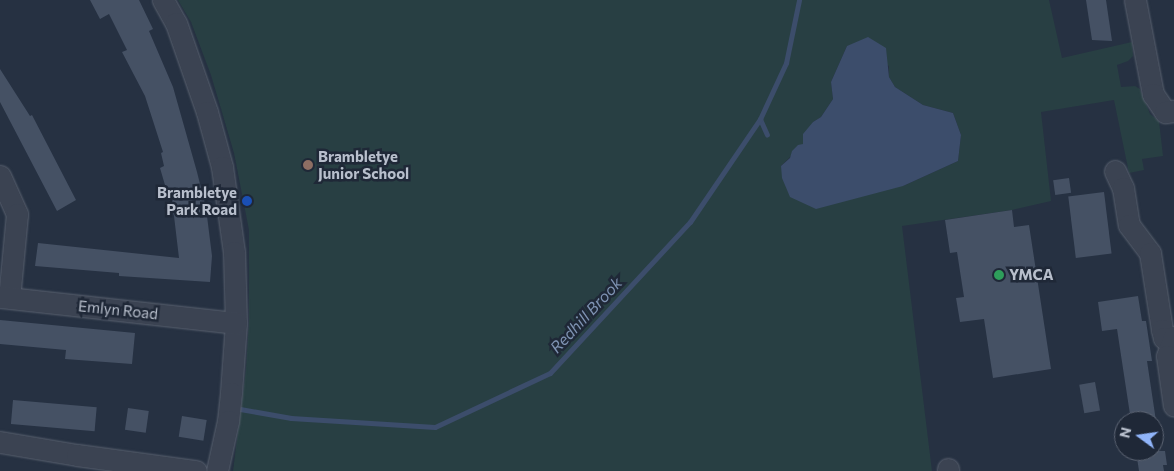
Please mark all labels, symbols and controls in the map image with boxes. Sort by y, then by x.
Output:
place label: Brambletye Junior School [318,147,409,182]
marker: Brambletye Junior School [302,159,314,171]
place label: Brambletye Park Road [157,183,237,218]
marker: Brambletye Park Road [241,195,253,207]
place label: YMCA [1009,266,1054,284]
marker: YMCA [993,269,1005,281]
water label: Redhill Brook [546,273,626,357]
street label: Emlyn Road [77,297,159,323]
north arrow [1114,411,1164,461]
text: N [1115,425,1134,440]

